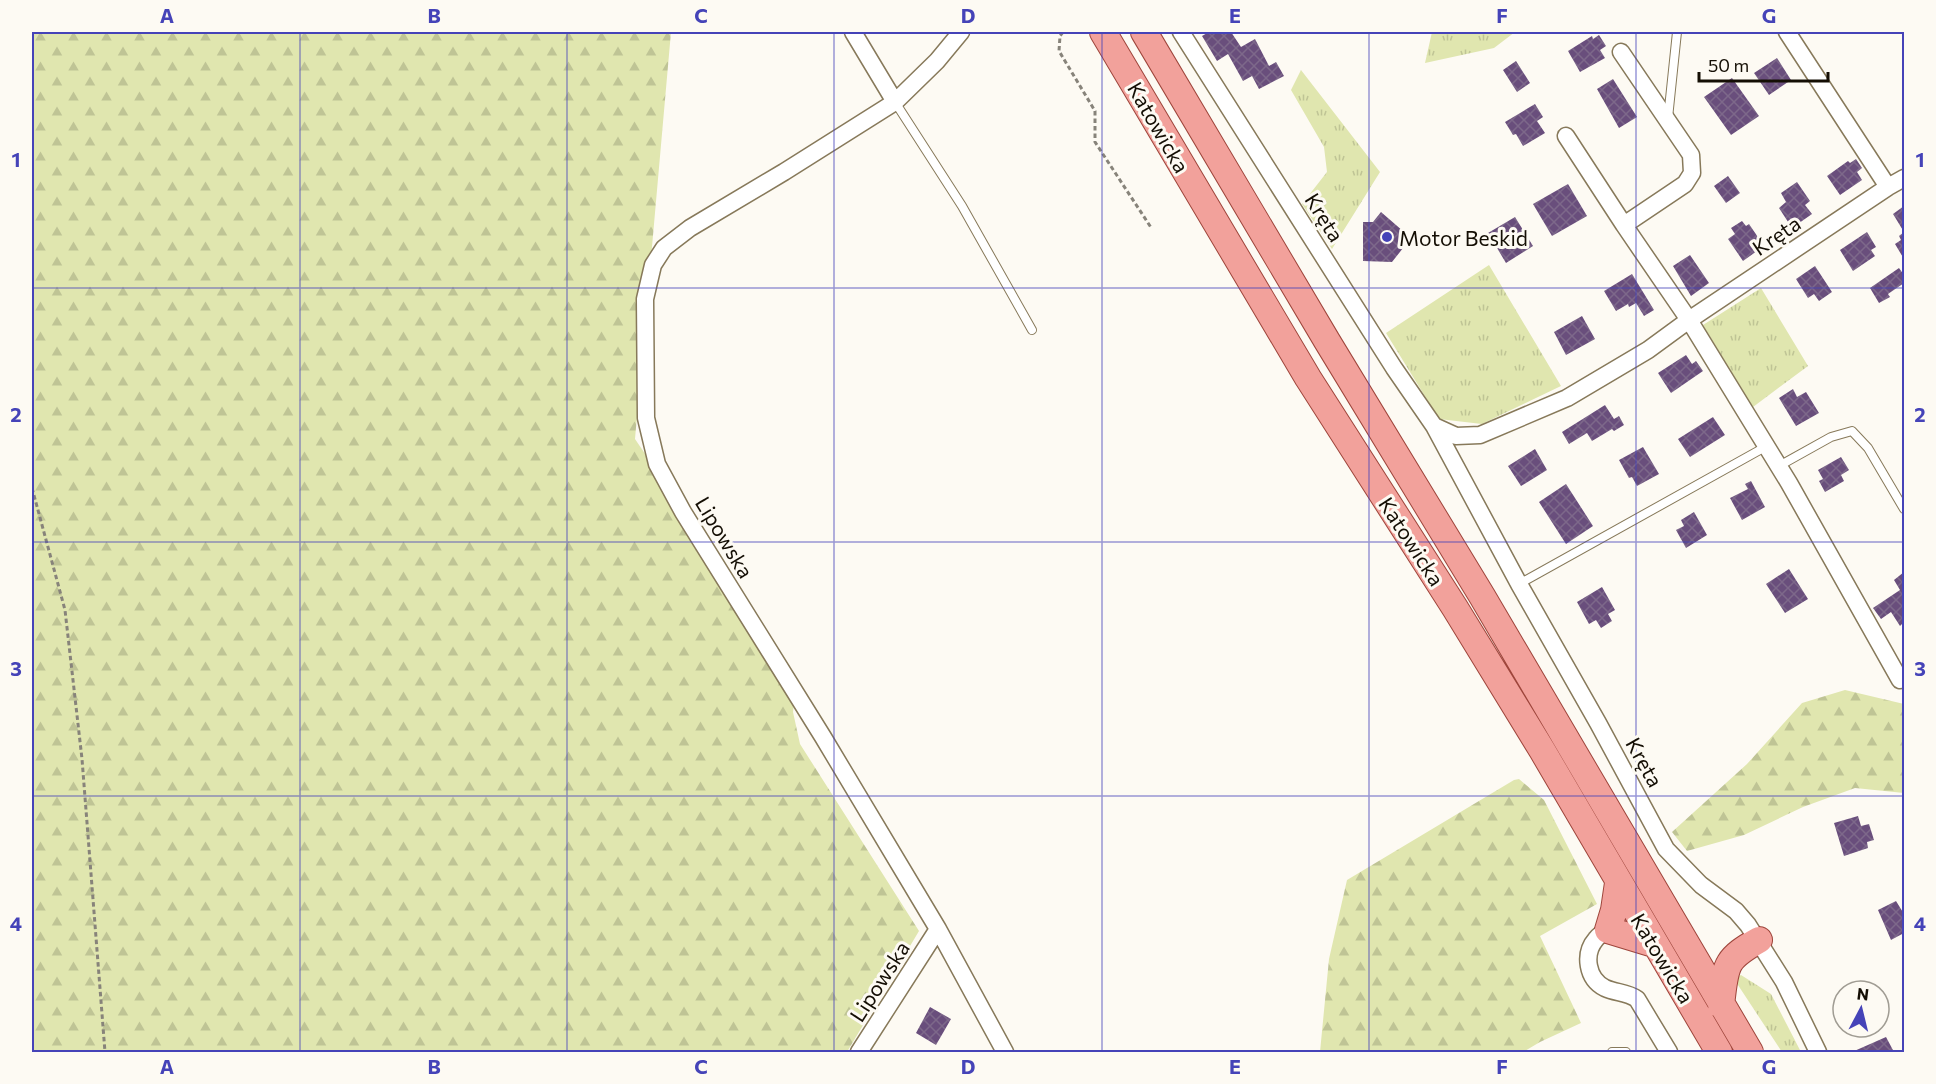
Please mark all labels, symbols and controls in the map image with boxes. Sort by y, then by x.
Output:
text: A [160,3,174,27]
text: B [427,3,441,27]
text: C [694,3,708,27]
text: D [961,3,975,27]
text: E [1229,3,1241,27]
text: F [1496,3,1508,27]
text: G [1762,3,1776,27]
scale bar [1699,45,1828,83]
text: 50 m [1708,54,1749,76]
street label: Katowicka [1123,77,1195,177]
text: 1 [11,147,21,171]
text: 1 [1915,147,1925,171]
street label: Kręta [1300,188,1350,246]
street label: Kręta [1747,210,1805,260]
place label: Motor Beskid [1399,225,1528,250]
marker: Motor Beskid [1380,230,1394,244]
text: 2 [10,402,22,426]
text: 2 [1914,402,1926,426]
street label: Lipowska [691,492,759,582]
street label: Katowicka [1374,492,1450,590]
text: 3 [10,656,22,680]
text: 3 [1914,656,1926,680]
street label: Kręta [1621,733,1669,791]
street label: Katowicka [1626,908,1700,1008]
text: 4 [10,911,22,935]
text: 4 [1914,911,1926,935]
street label: Lipowska [844,936,914,1026]
north arrow [1831,979,1891,1039]
text: N [1856,983,1870,1004]
text: A [160,1054,174,1078]
text: B [427,1054,441,1078]
text: C [694,1054,708,1078]
text: D [961,1054,975,1078]
text: E [1229,1054,1241,1078]
text: F [1496,1054,1508,1078]
text: G [1762,1054,1776,1078]

